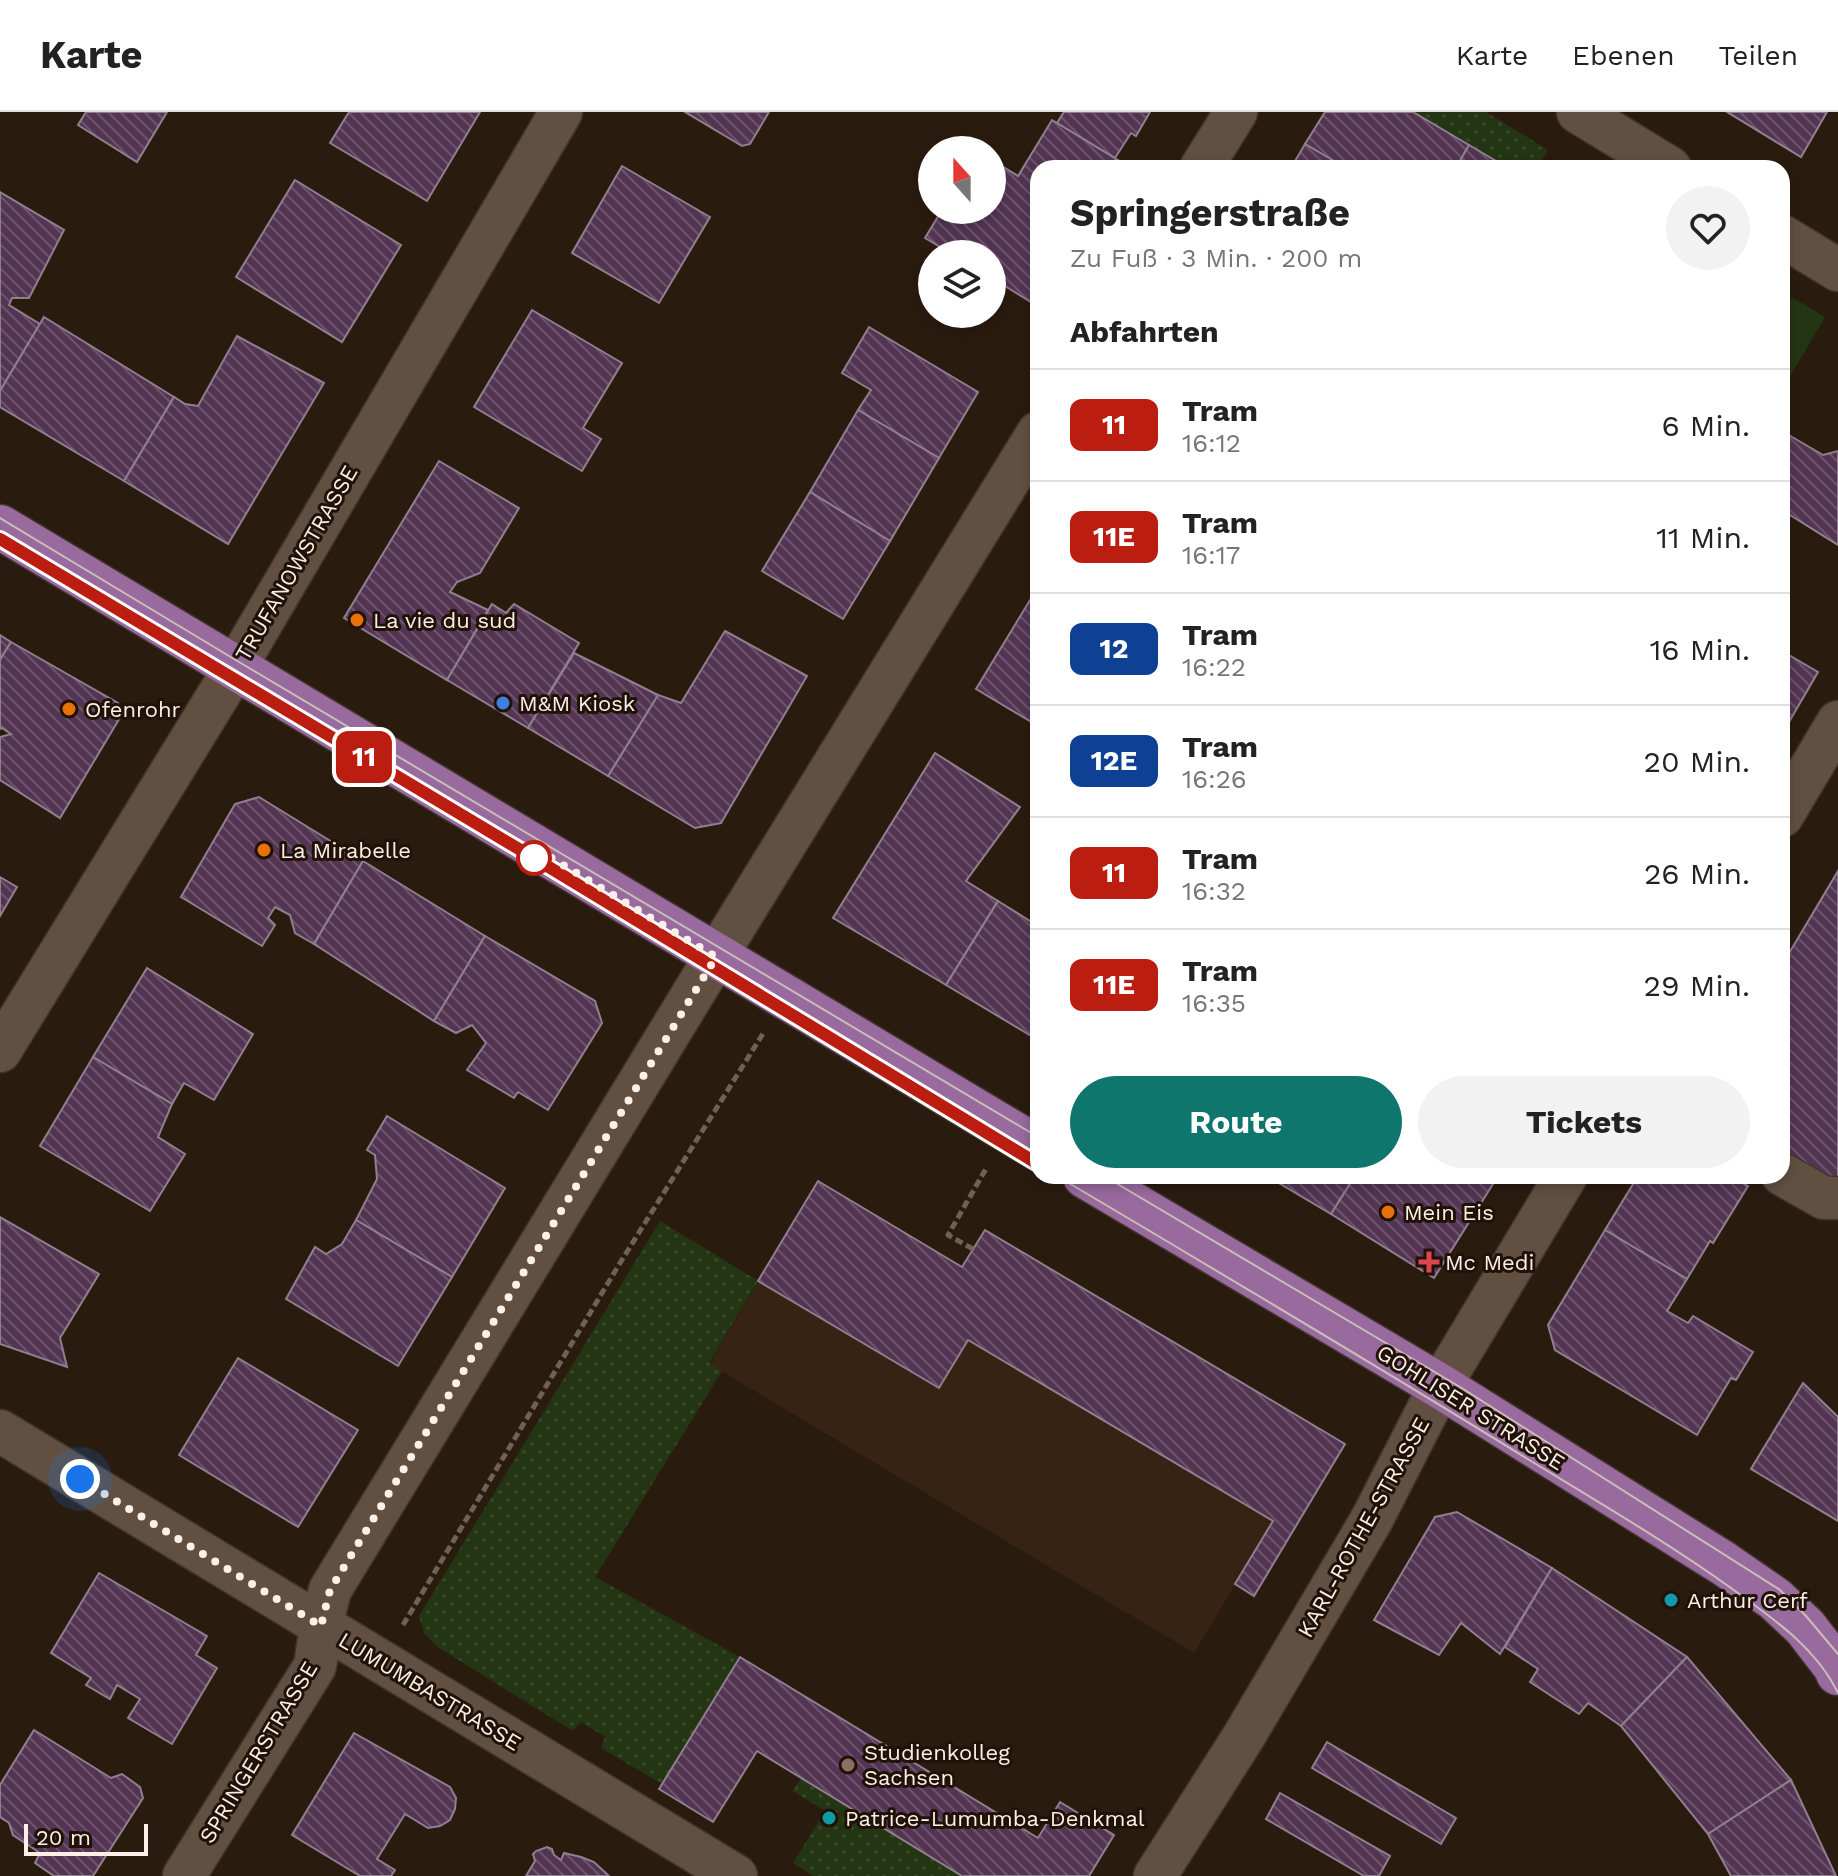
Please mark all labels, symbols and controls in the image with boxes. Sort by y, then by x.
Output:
text: Karte [40,33,143,77]
text: Karte [1456,39,1528,72]
text: Ebenen [1572,39,1675,72]
text: Teilen [1719,39,1798,72]
north arrow [918,136,1006,224]
map controls [918,136,1006,328]
button: heart [1666,186,1750,270]
text: Springerstraße [1070,191,1350,235]
button: layers [918,240,1006,328]
text: Zu Fuß · 3 Min. · 200 m [1070,243,1362,273]
text: Abfahrten [1070,314,1219,349]
text: Tram [1182,393,1258,428]
text: 11 [1102,408,1126,441]
text: 6 Min. [1661,408,1750,443]
text: 16:12 [1182,428,1241,458]
street label: TRUFANOWSTRASSE [230,461,363,665]
text: Tram [1182,505,1258,540]
text: 11E [1093,520,1135,553]
text: 11 Min. [1656,520,1750,555]
text: 16:17 [1182,540,1240,570]
place label: La vie du sud [373,608,516,633]
marker: La vie du sud [348,611,366,629]
text: Tram [1182,617,1258,652]
text: 12 [1100,632,1128,665]
text: 16 Min. [1650,632,1750,667]
text: 16:22 [1182,652,1246,682]
place label: M&M Kiosk [519,691,635,716]
marker: M&M Kiosk [494,694,512,712]
place label: Ofenrohr [85,697,181,722]
marker: Ofenrohr [60,700,78,718]
text: Tram [1182,729,1258,764]
line badge: 11 [328,731,400,783]
text: 11 [352,740,376,773]
text: 12E [1091,744,1137,777]
text: 20 Min. [1643,744,1750,779]
text: 16:26 [1182,764,1247,794]
place label: La Mirabelle [280,838,411,863]
marker: La Mirabelle [255,841,273,859]
unlabelled marker [517,841,551,875]
text: Tram [1182,841,1258,876]
text: 11 [1102,856,1126,889]
text: 26 Min. [1644,856,1750,891]
text: 16:32 [1182,876,1246,906]
text: Tram [1182,953,1258,988]
text: 11E [1093,968,1135,1001]
text: 29 Min. [1644,968,1750,1003]
text: 16:35 [1182,988,1246,1018]
button: Route [1070,1076,1402,1168]
button: Tickets [1418,1076,1750,1168]
place label: Mein Eis [1404,1200,1494,1225]
marker: Mein Eis [1379,1203,1397,1221]
place label: Mc Medi [1445,1250,1534,1275]
marker: Mc Medi [1420,1253,1438,1271]
street label: GOHLISER STRASSE [1372,1339,1569,1475]
street label: KARL-ROTHE-STRASSE [1293,1413,1434,1642]
your location [60,1459,100,1499]
place label: Arthur Cerf [1687,1588,1808,1613]
marker: Arthur Cerf [1662,1591,1680,1609]
street label: LUMUMBASTRASSE [334,1627,525,1756]
street label: SPRINGERSTRASSE [194,1657,323,1848]
place label: Studienkolleg Sachsen [864,1740,1010,1790]
marker: Studienkolleg Sachsen [839,1756,857,1774]
place label: Patrice-Lumumba-Denkmal [845,1806,1145,1831]
marker: Patrice-Lumumba-Denkmal [820,1809,838,1827]
scale bar [24,1820,148,1856]
text: 20 m [36,1825,91,1850]

